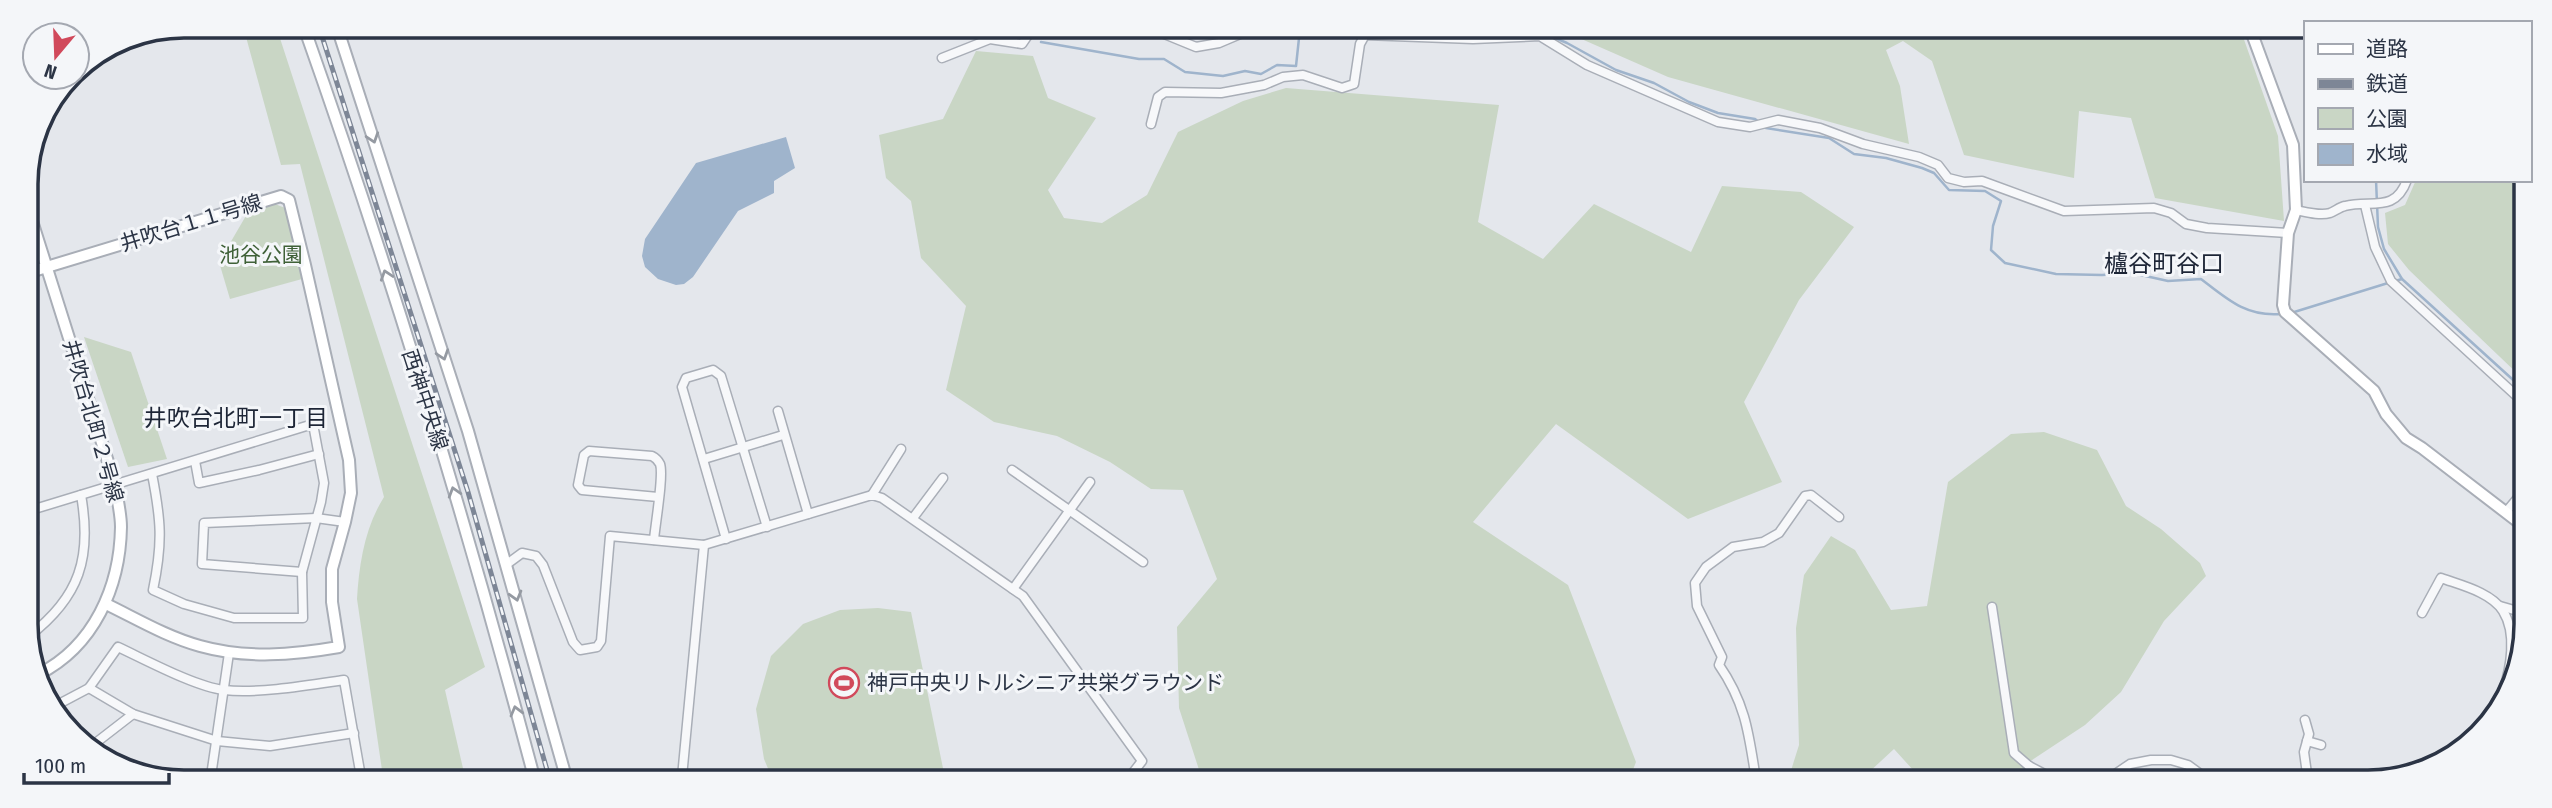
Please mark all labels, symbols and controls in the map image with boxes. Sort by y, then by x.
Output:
north arrow [21,21,91,91]
legend [2304,21,2531,182]
text: 道路 [2366,36,2408,62]
text: N [41,59,60,84]
text: 鉄道 [2366,71,2408,97]
text: 公園 [2366,106,2408,132]
one-way arrow [364,132,379,144]
text: 水域 [2366,141,2408,167]
street label: 井吹台１１号線 [117,189,265,257]
park label: 池谷公園 [219,242,303,268]
district label: 櫨谷町谷口 [2104,250,2224,278]
one-way arrow [380,270,394,282]
street label: 井吹台北町２号線 [57,337,129,505]
street label: 西神中央線 [396,346,454,454]
one-way arrow [435,348,449,360]
district label: 井吹台北町一丁目 [144,404,328,432]
one-way arrow [448,487,463,499]
one-way arrow [508,590,522,602]
sports icon: 神戸中央リトルシニア共栄グラウンド [827,666,861,700]
place label: 神戸中央リトルシニア共栄グラウンド [867,670,1224,696]
one-way arrow [510,705,524,717]
scale bar [24,742,170,786]
text: 100 m [35,753,86,779]

